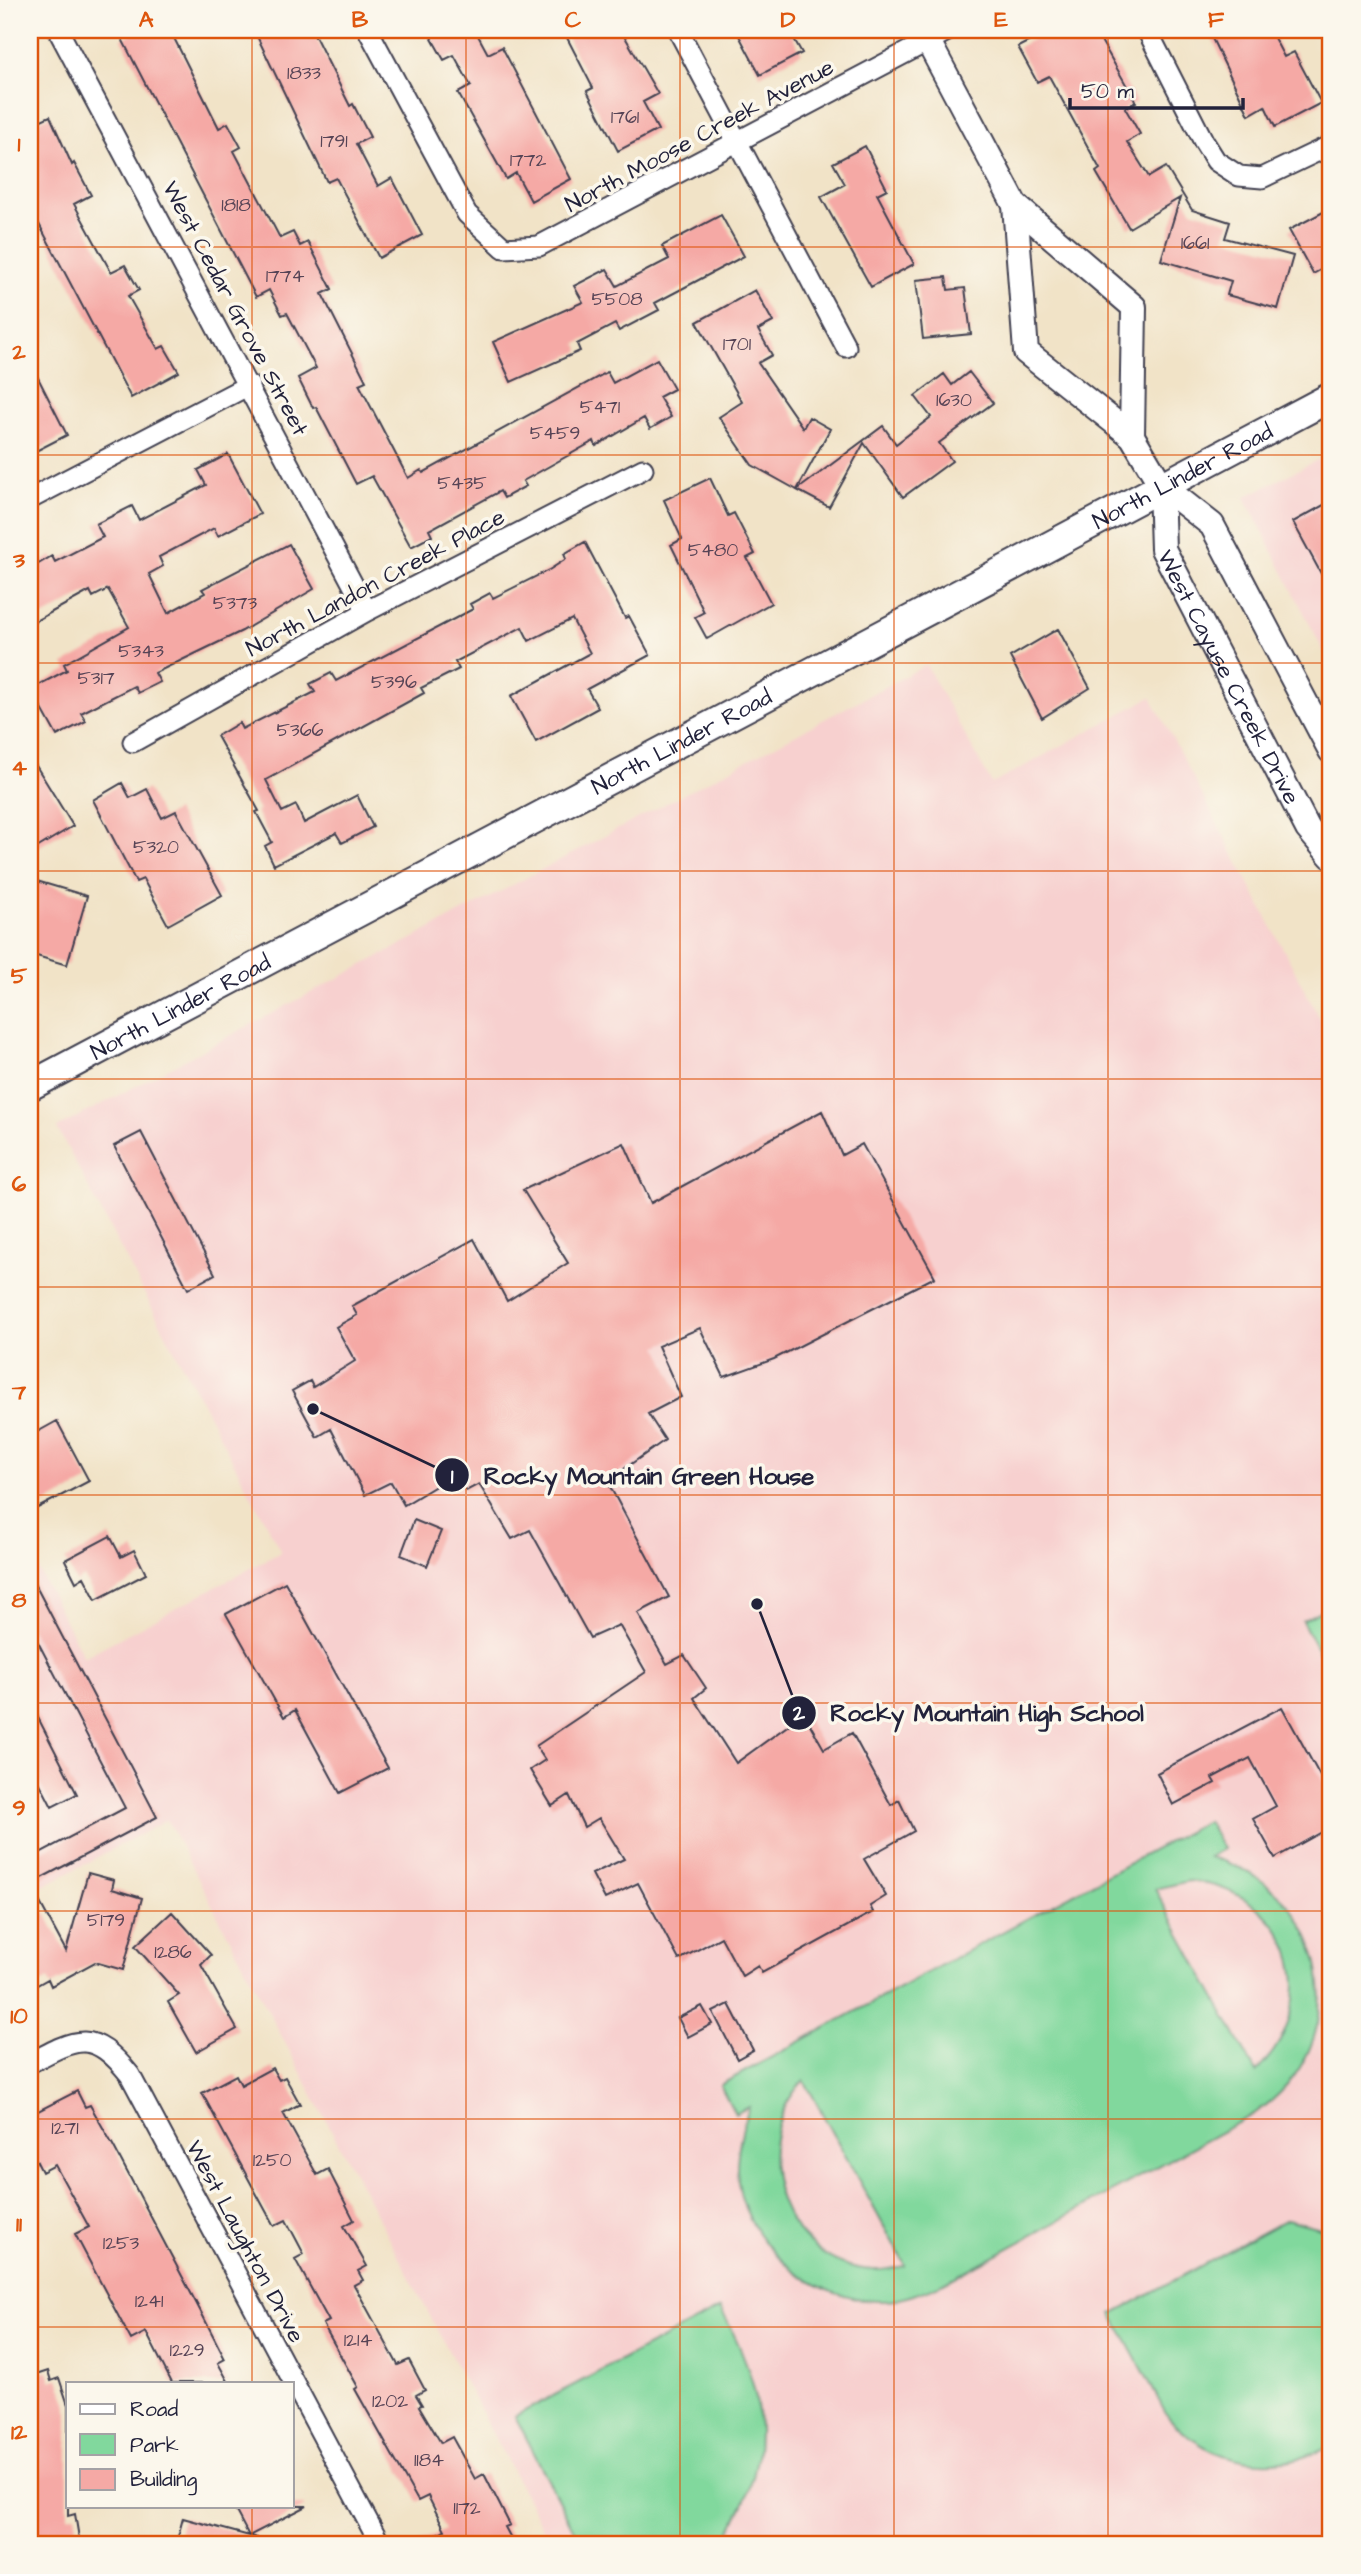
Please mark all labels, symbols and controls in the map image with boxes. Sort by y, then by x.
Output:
text: A [139,4,154,36]
text: B [352,4,369,36]
text: C [565,4,582,36]
text: D [781,4,796,36]
text: E [994,4,1008,36]
text: F [1208,4,1225,36]
street label: North Moose Creek Avenue [560,51,839,220]
house number: 1833 [287,60,321,87]
scale bar [1070,66,1244,110]
text: 50 m [1081,77,1135,106]
house number: 1761 [611,104,640,131]
text: 1 [18,128,21,160]
house number: 1791 [320,128,348,155]
house number: 1772 [510,147,546,174]
street label: West Cedar Grove Street [154,175,316,442]
house number: 1818 [221,192,251,219]
house number: 1661 [1181,230,1210,257]
house number: 1774 [266,263,304,290]
house number: 5508 [591,286,643,313]
house number: 1701 [723,331,752,358]
text: 2 [11,336,26,368]
house number: 1630 [936,387,972,414]
house number: 5471 [580,394,621,421]
street label: North Linder Road [1087,416,1279,538]
house number: 5459 [530,420,580,447]
house number: 5435 [437,470,487,497]
street label: North Landon Creek Place [241,501,510,665]
house number: 5480 [688,537,738,564]
text: 3 [12,544,25,576]
street label: West Cayuse Creek Drive [1149,545,1307,810]
house number: 5373 [213,590,258,617]
house number: 5343 [118,638,164,665]
house number: 5317 [77,665,115,692]
house number: 5396 [371,669,417,696]
street label: North Linder Road [586,681,778,803]
house number: 5366 [277,717,324,744]
text: 4 [11,752,27,784]
house number: 5320 [133,834,179,861]
street label: North Linder Road [85,946,277,1068]
text: 5 [11,960,28,992]
text: 6 [12,1168,27,1200]
text: 7 [11,1376,27,1408]
callout: Rocky Mountain Green House [434,1453,828,1498]
text: Rocky Mountain Green House [484,1460,814,1496]
text: 1 [451,1462,454,1491]
text: 8 [12,1584,27,1616]
callout: Rocky Mountain High School [781,1690,1157,1735]
text: Rocky Mountain High School [830,1697,1144,1733]
text: 2 [792,1699,806,1728]
text: 9 [12,1792,26,1824]
house number: 5179 [87,1907,125,1934]
house number: 1286 [154,1939,192,1966]
text: 10 [10,2000,28,2032]
house number: 1271 [51,2115,79,2142]
street label: West Laughton Drive [177,2135,312,2349]
house number: 1250 [253,2147,291,2174]
text: 11 [16,2208,22,2240]
house number: 1253 [103,2230,140,2257]
house number: 1241 [135,2288,164,2315]
house number: 1214 [344,2327,372,2354]
house number: 1229 [170,2337,205,2364]
legend [66,2382,294,2508]
house number: 1202 [372,2388,408,2415]
text: Road [130,2395,178,2424]
text: 12 [11,2416,28,2448]
text: Park [130,2431,179,2460]
house number: 1184 [414,2447,444,2474]
text: Building [130,2465,198,2496]
house number: 1172 [453,2495,481,2522]

